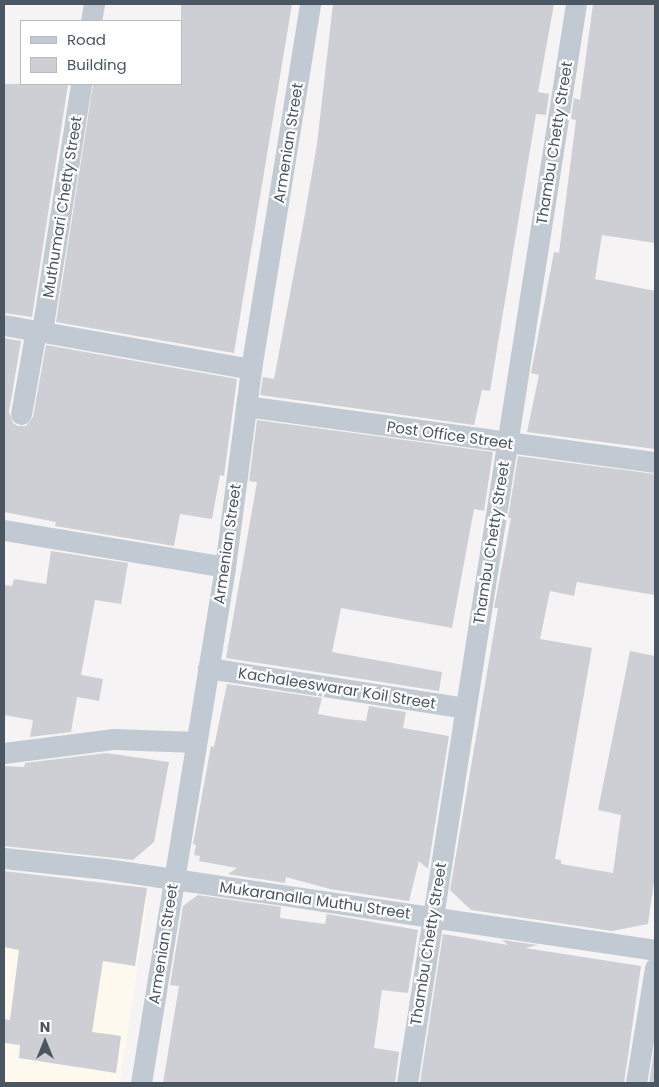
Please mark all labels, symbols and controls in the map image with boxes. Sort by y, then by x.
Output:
legend [20,20,182,85]
text: Road [67,29,106,50]
text: Building [67,54,127,75]
street label: Thambu Chetty Street [532,60,576,226]
street label: Armenian Street [270,82,306,204]
street label: Muthumari Chetty Street [39,115,85,299]
street label: Post Office Street [386,417,514,453]
street label: Thambu Chetty Street [469,460,513,626]
street label: Armenian Street [210,483,244,605]
street label: Kachaleeswarar Koil Street [237,663,437,713]
street label: Thambu Chetty Street [406,861,450,1027]
street label: Mukaranalla Muthu Street [218,878,412,922]
street label: Armenian Street [145,883,181,1005]
north arrow [20,1017,70,1067]
text: N [40,1017,50,1037]

